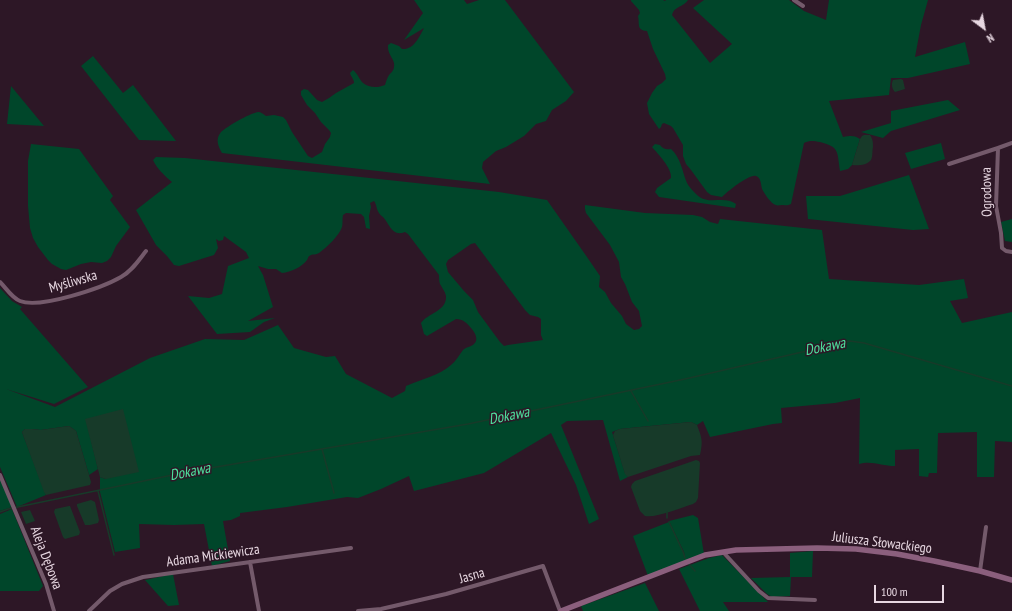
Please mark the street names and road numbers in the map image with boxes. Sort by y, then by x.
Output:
street label: Ogrodowa [978,167,996,217]
street label: Myśliwska [47,267,99,297]
street label: Aleja Dębowa [26,524,66,592]
street label: Juliusza Słowackiego [831,529,933,557]
street label: Adama Mickiewicza [165,541,261,571]
street label: Jasna [457,564,487,588]

